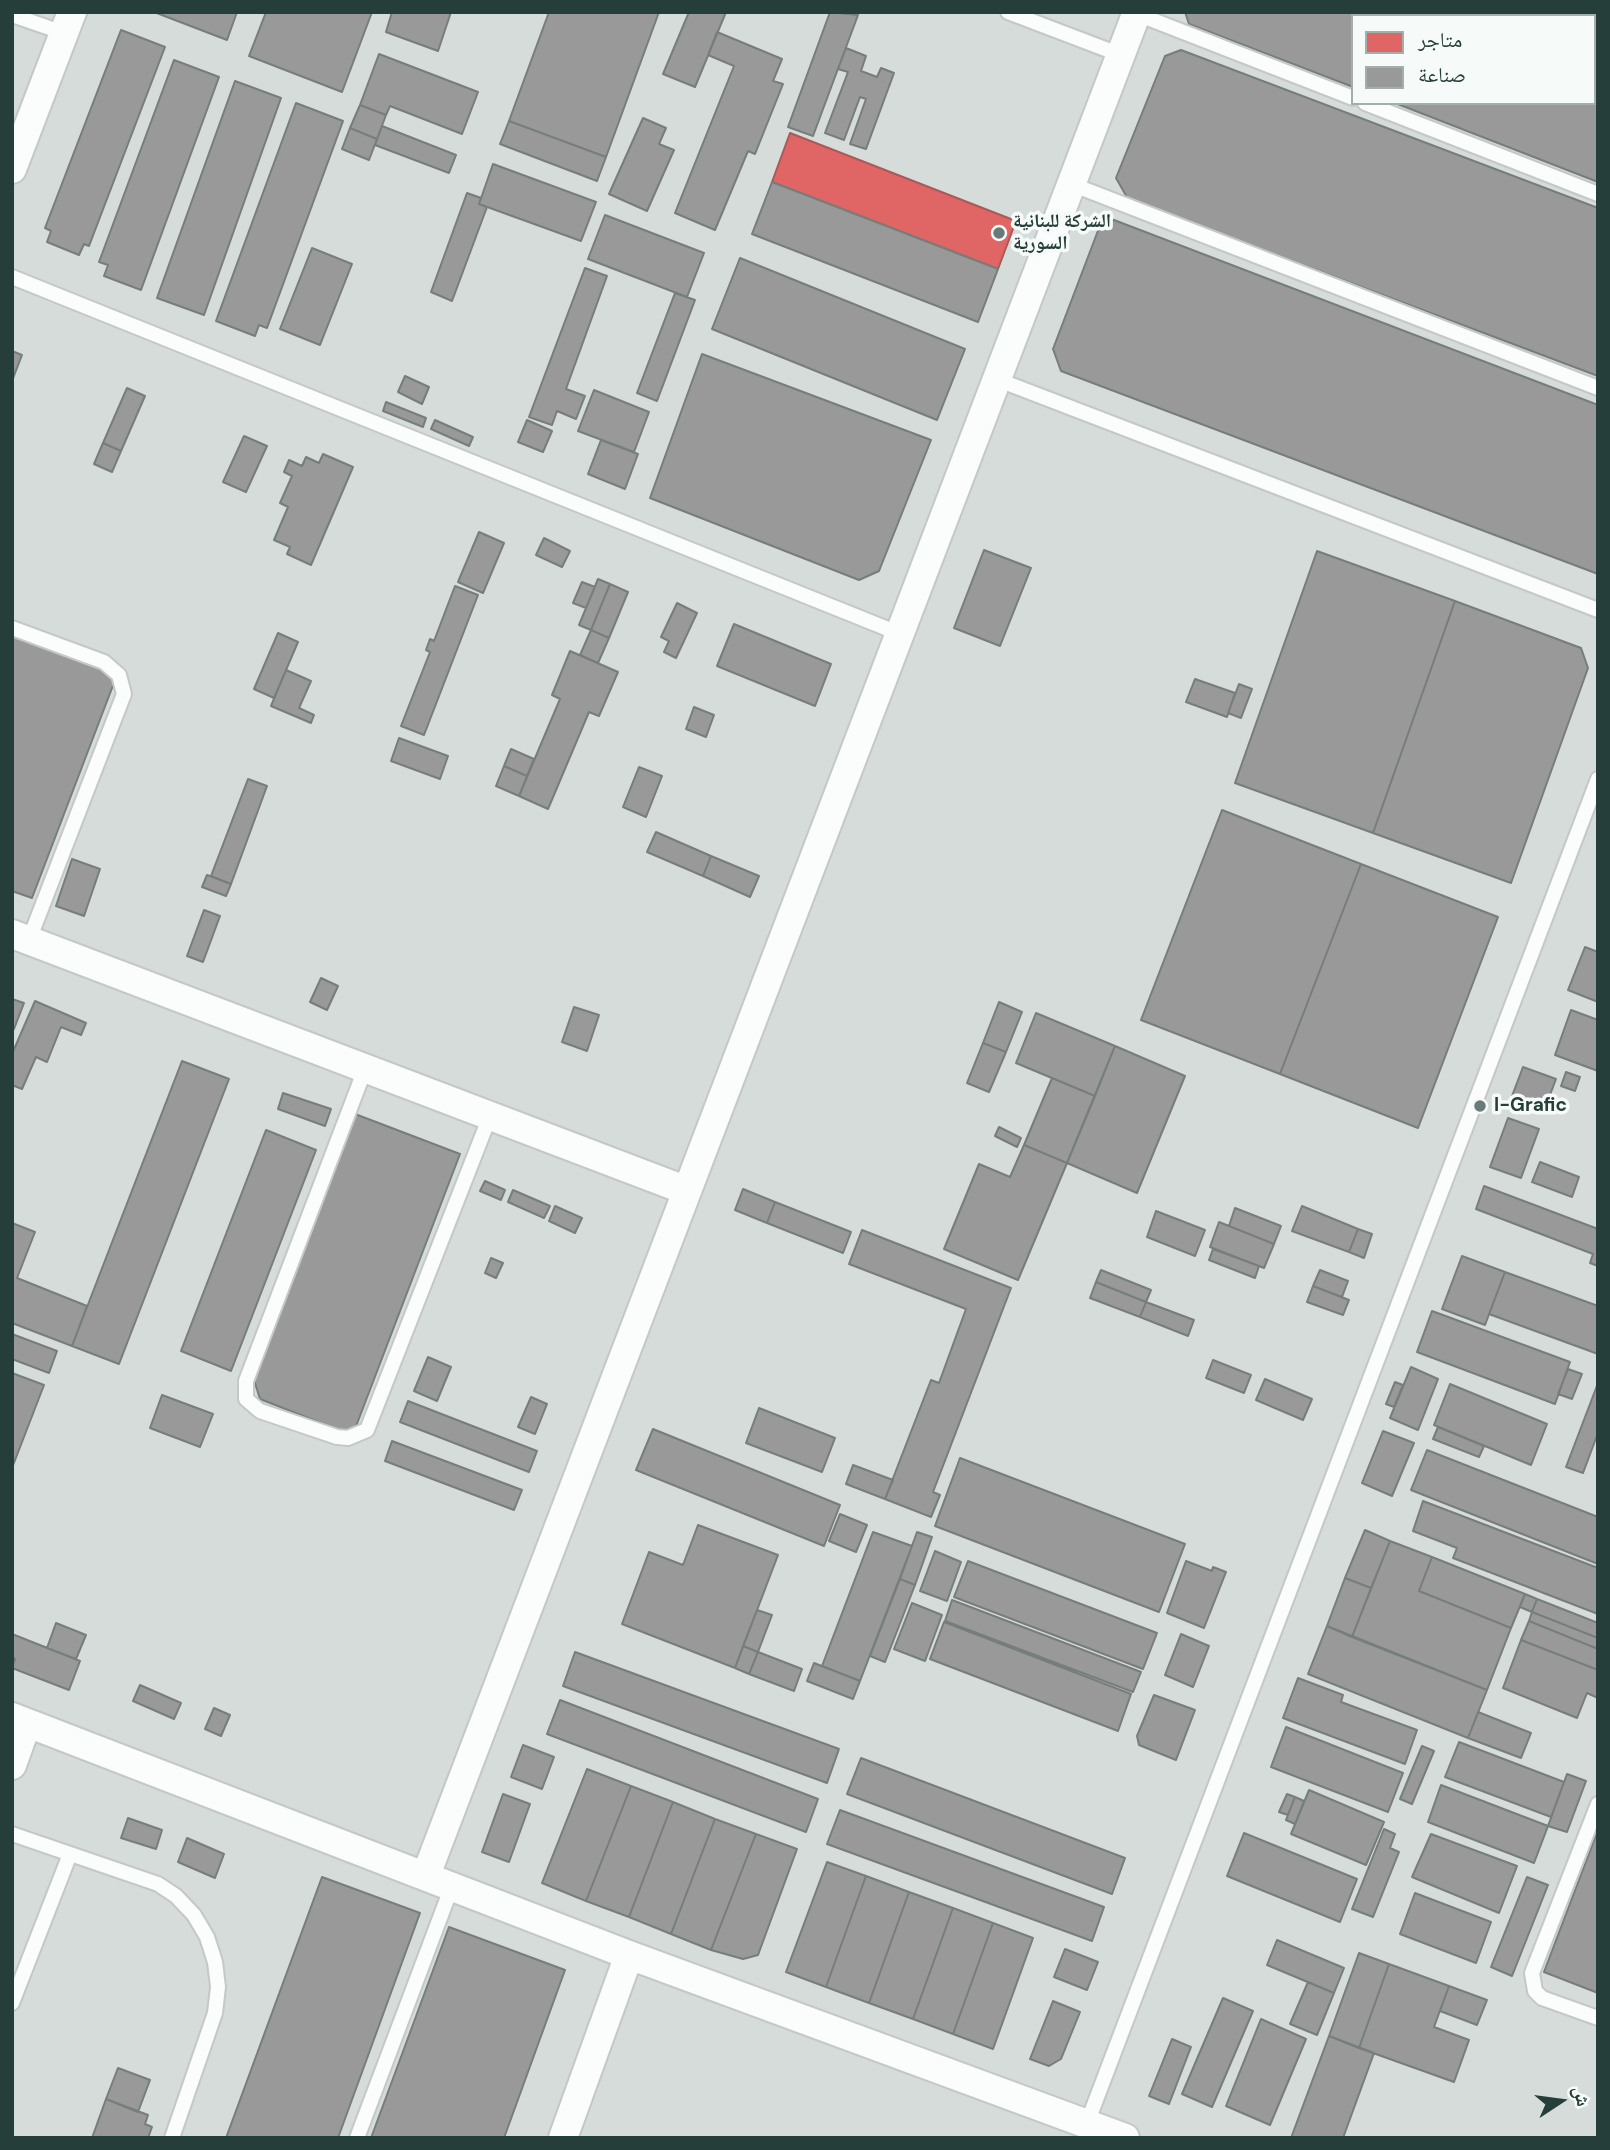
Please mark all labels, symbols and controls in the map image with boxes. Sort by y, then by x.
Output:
legend [1351,14,1596,105]
text: متاجر [1418,26,1462,54]
text: صناعة [1418,61,1466,89]
place label: الشركة للبنانية السورية [1013,211,1111,255]
marker: الشركة للبنانية السورية [991,225,1007,241]
place label: I-Grafic [1494,1095,1567,1117]
marker: I-Grafic [1472,1098,1488,1114]
north arrow [1526,2066,1596,2136]
text: ش [1567,2084,1596,2109]

